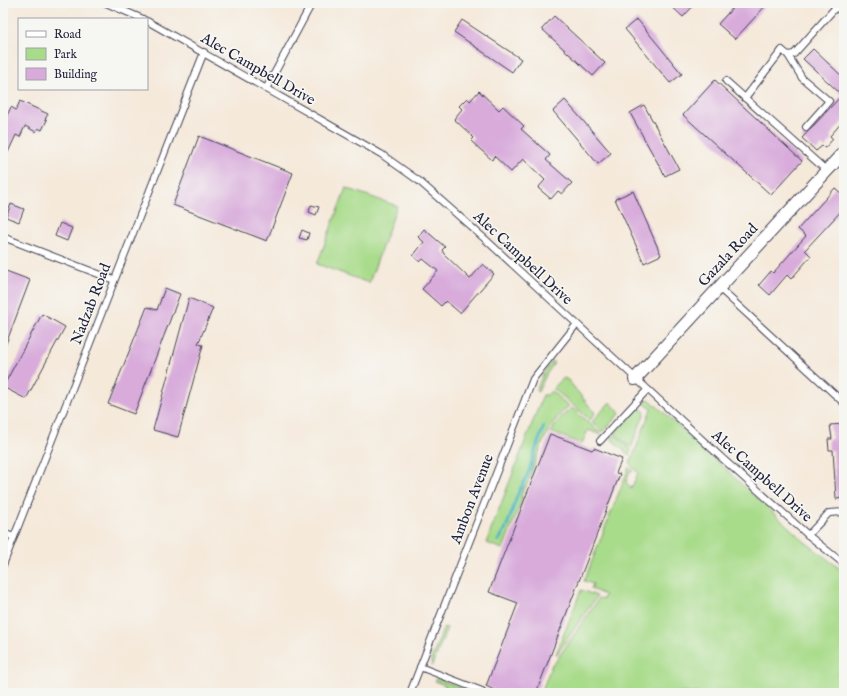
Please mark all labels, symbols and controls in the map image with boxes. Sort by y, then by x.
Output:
legend [18,18,148,90]
text: Road [54,27,82,42]
street label: Alec Campbell Drive [197,28,319,110]
text: Park [54,47,77,62]
text: Building [54,67,98,82]
street label: Alec Campbell Drive [469,206,577,309]
street label: Gazala Road [694,219,763,291]
street label: Nadzab Road [67,260,116,347]
street label: Alec Campbell Drive [707,425,816,526]
street label: Ambon Avenue [446,451,498,548]

